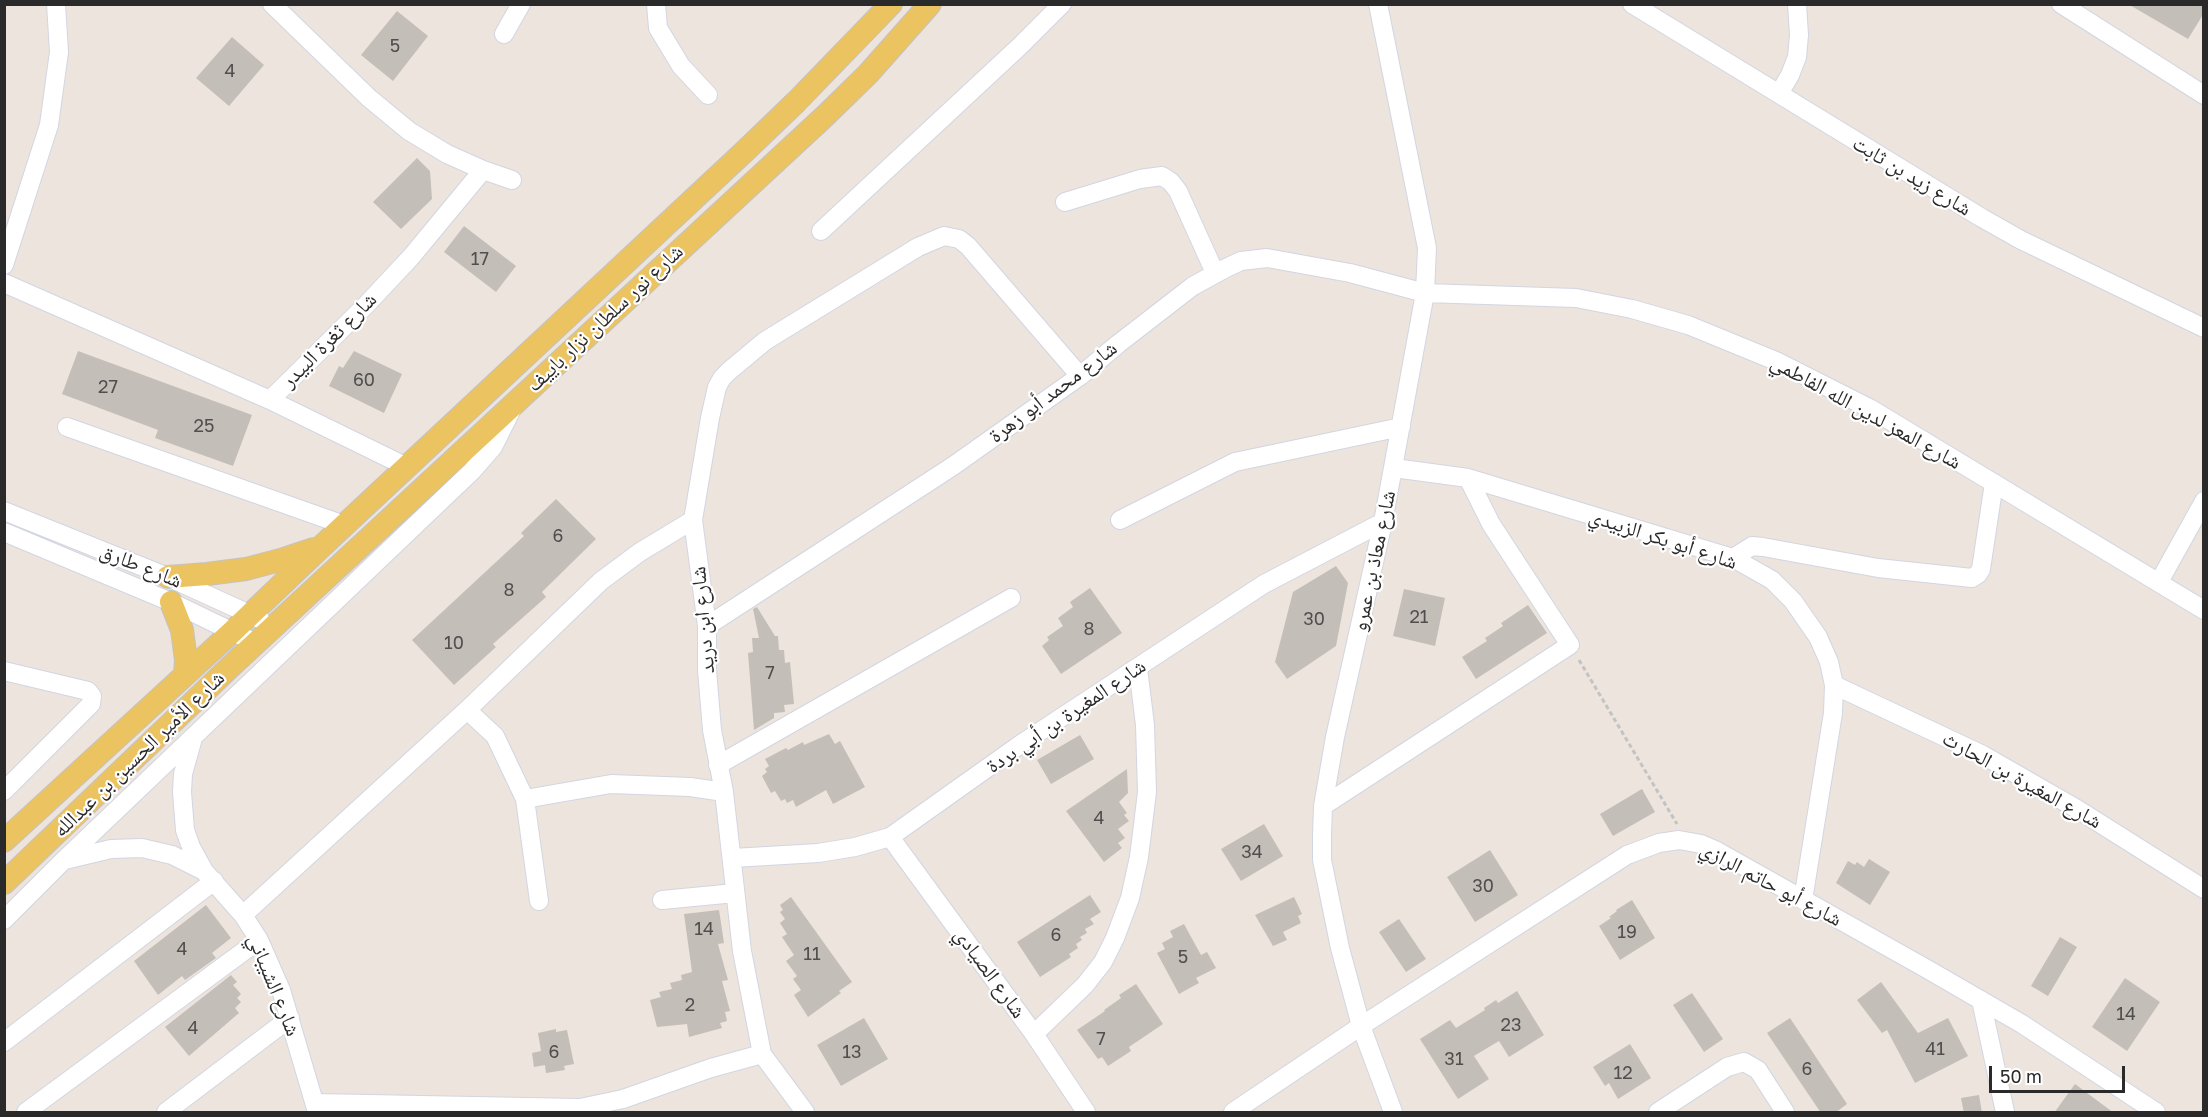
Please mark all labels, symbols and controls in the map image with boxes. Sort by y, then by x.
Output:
house number: 5 [390,35,400,57]
house number: 4 [225,60,235,82]
street label: شارع زيد بن ثابت [1848,131,1976,221]
street label: شارع نور سلطان نزار باييف [522,239,688,397]
house number: 17 [471,248,489,270]
street label: شارع ثغرة البيدر [276,287,382,393]
street label: شارع محمد أبو زهرة [984,336,1122,448]
street label: شارع المعز لدين الله الفاطمي [1766,349,1966,475]
house number: 60 [353,369,375,391]
house number: 27 [98,376,118,398]
house number: 25 [194,415,214,437]
street label: شارع معاذ بن عمرو [1347,488,1401,634]
street label: شارع أبو بكر الزبيدي [1586,503,1740,575]
house number: 6 [553,525,563,547]
street label: شارع طارق [96,538,186,594]
street label: شارع ابن دريد [686,565,720,675]
house number: 8 [504,579,514,601]
house number: 21 [1409,606,1429,628]
house number: 30 [1303,608,1325,630]
house number: 8 [1084,618,1094,640]
house number: 10 [444,632,464,654]
street label: شارع المغيرة بن أبي بردة [981,653,1151,779]
house number: 7 [765,662,775,684]
street label: شارع الأمير الحسين بن عبدالله [48,666,230,842]
street label: شارع المغيرة بن الحارث [1938,726,2106,834]
house number: 4 [1094,807,1104,829]
street label: شارع أبو حاتم الرازي [1696,836,1846,932]
house number: 34 [1241,841,1263,863]
house number: 30 [1472,875,1494,897]
house number: 14 [694,918,714,940]
house number: 19 [1617,921,1637,943]
street label: شارع الصيادي [949,923,1031,1023]
house number: 6 [1051,924,1061,946]
street label: شارع الشيباني [242,930,306,1040]
house number: 4 [177,938,187,960]
house number: 11 [803,943,821,965]
house number: 5 [1178,946,1188,968]
house number: 2 [685,994,695,1016]
house number: 14 [2116,1003,2136,1025]
house number: 23 [1501,1014,1521,1036]
house number: 4 [188,1017,198,1039]
house number: 7 [1096,1028,1106,1050]
house number: 41 [1925,1038,1945,1060]
house number: 6 [549,1041,559,1063]
house number: 13 [842,1041,862,1063]
house number: 31 [1444,1048,1464,1070]
scale bar [1992,1054,2128,1092]
house number: 6 [1802,1058,1812,1080]
house number: 12 [1613,1062,1633,1084]
text: 50 m [2000,1065,2042,1087]

